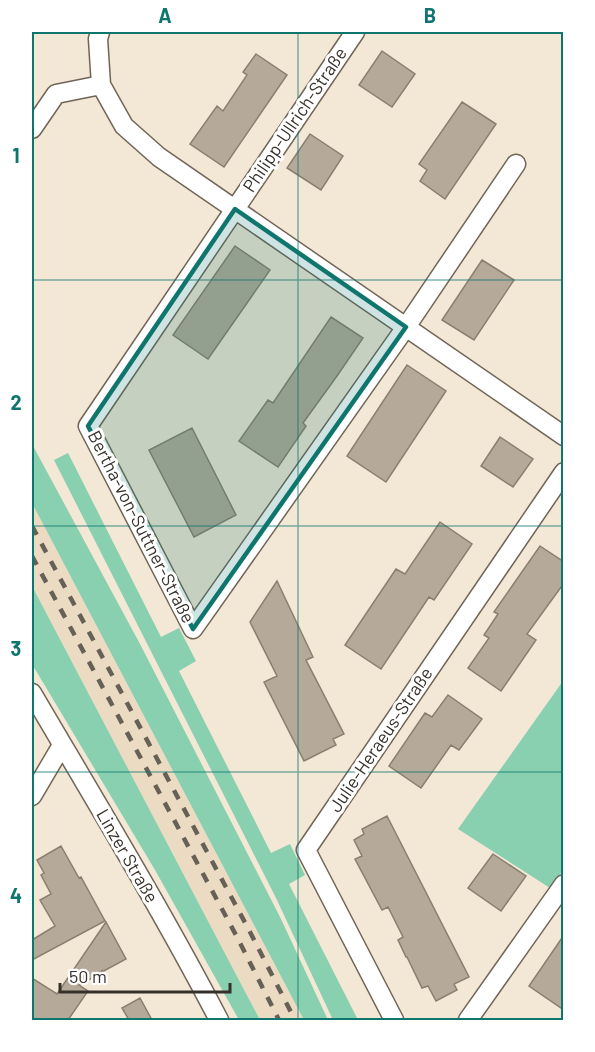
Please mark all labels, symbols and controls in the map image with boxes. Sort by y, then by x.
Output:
text: A [158,3,172,27]
text: B [424,3,436,27]
street label: Philipp-Ullrich-Straße [238,43,351,196]
text: 1 [12,143,20,167]
text: 2 [10,390,22,414]
street label: Bertha-von-Suttner-Straße [84,427,200,626]
text: 3 [11,636,21,660]
street label: Julie-Heraeus-Straße [324,663,437,816]
street label: Linzer Straße [92,805,164,906]
text: 4 [10,883,22,907]
scale bar [60,956,230,994]
text: 50 m [69,965,107,987]

